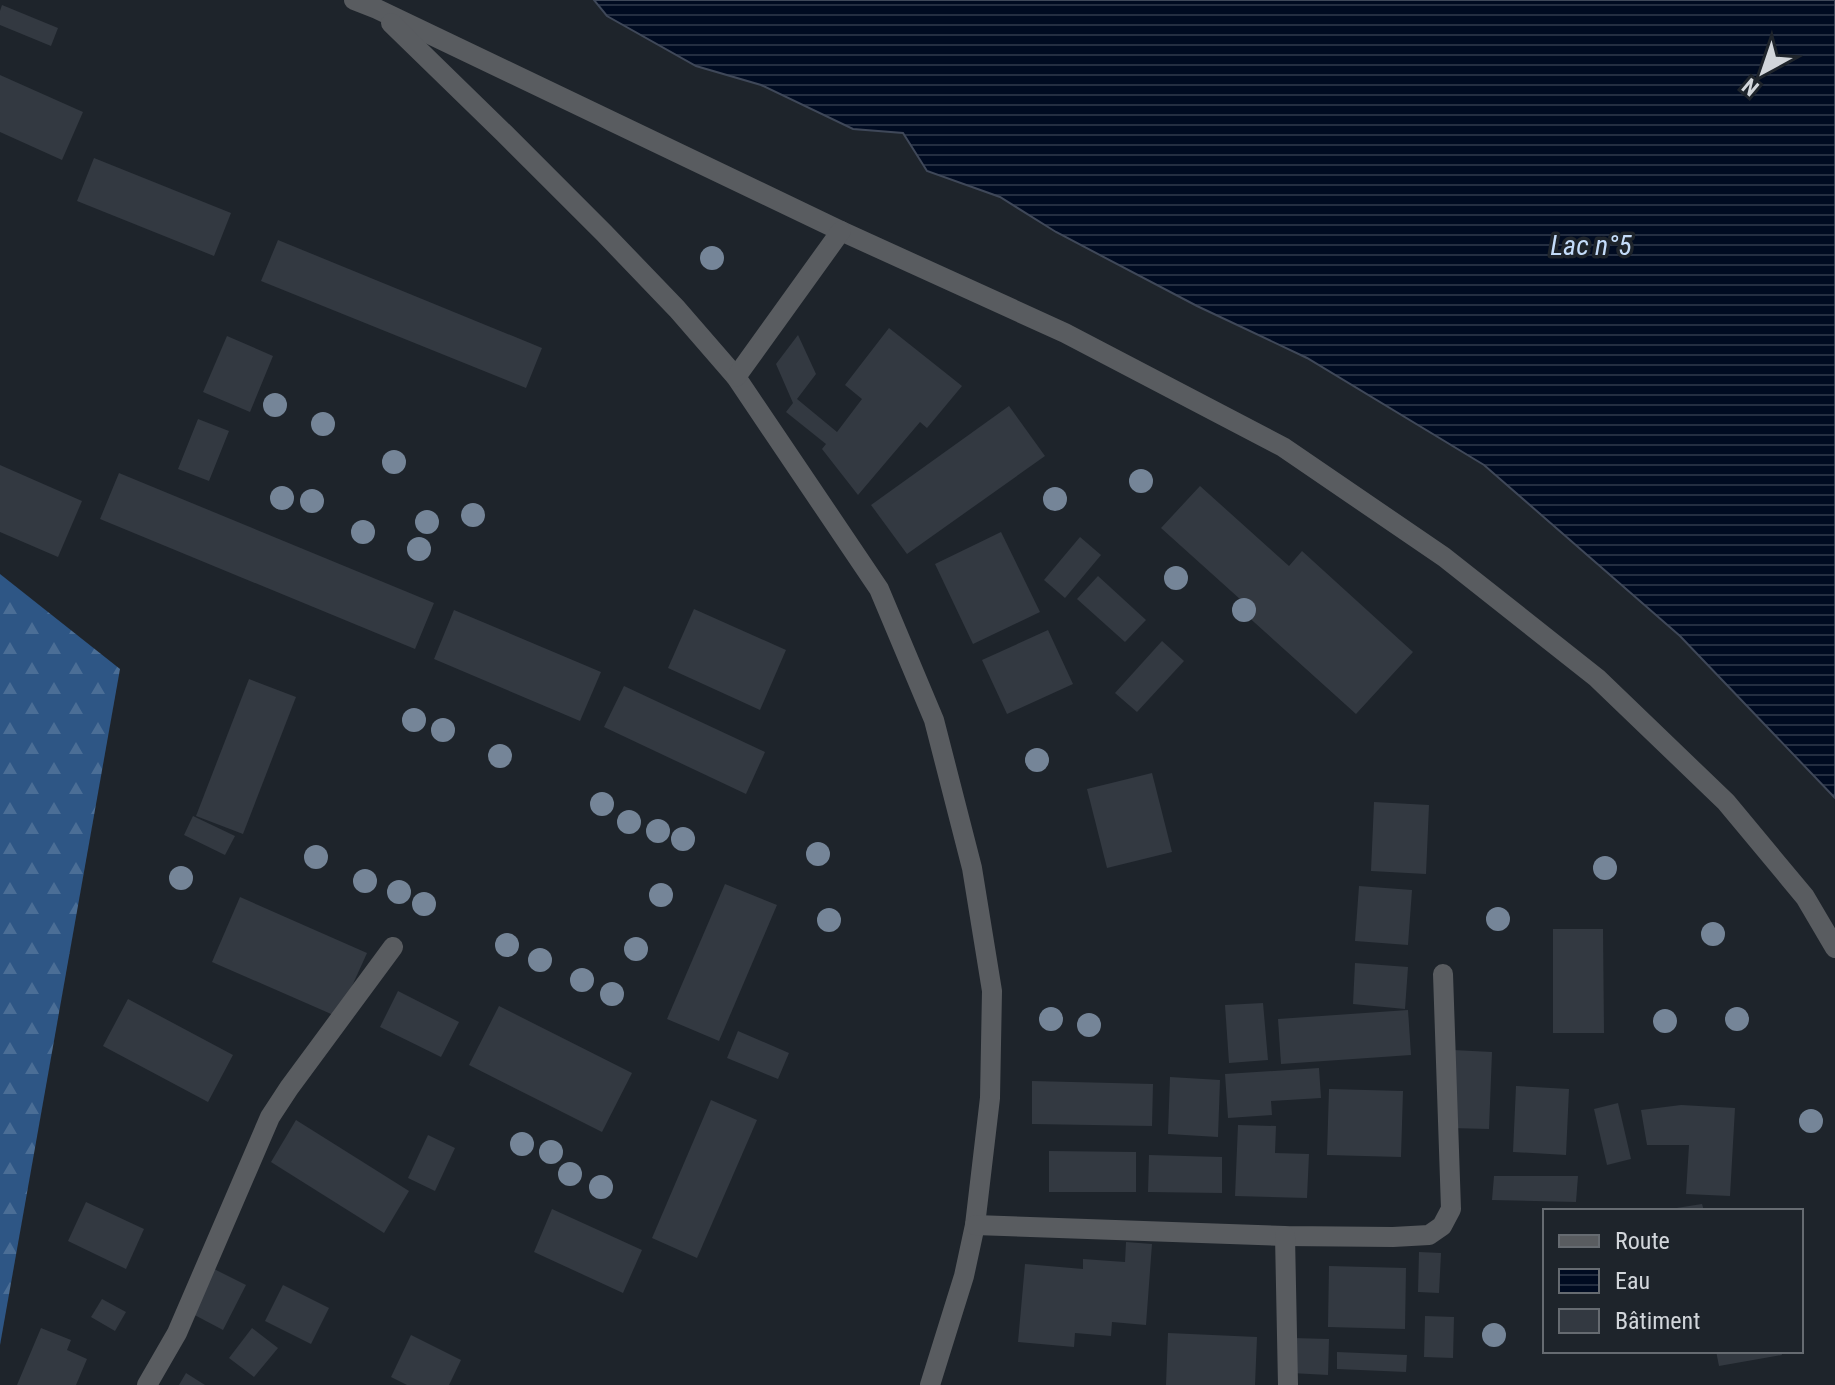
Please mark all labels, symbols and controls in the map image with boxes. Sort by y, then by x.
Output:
north arrow [1723,32,1803,112]
text: N [1737,73,1764,101]
water label: Lac n°5 [1550,229,1632,262]
legend [1543,1209,1803,1353]
text: Route [1615,1227,1670,1255]
text: Eau [1615,1267,1650,1295]
text: Bâtiment [1615,1307,1700,1335]

